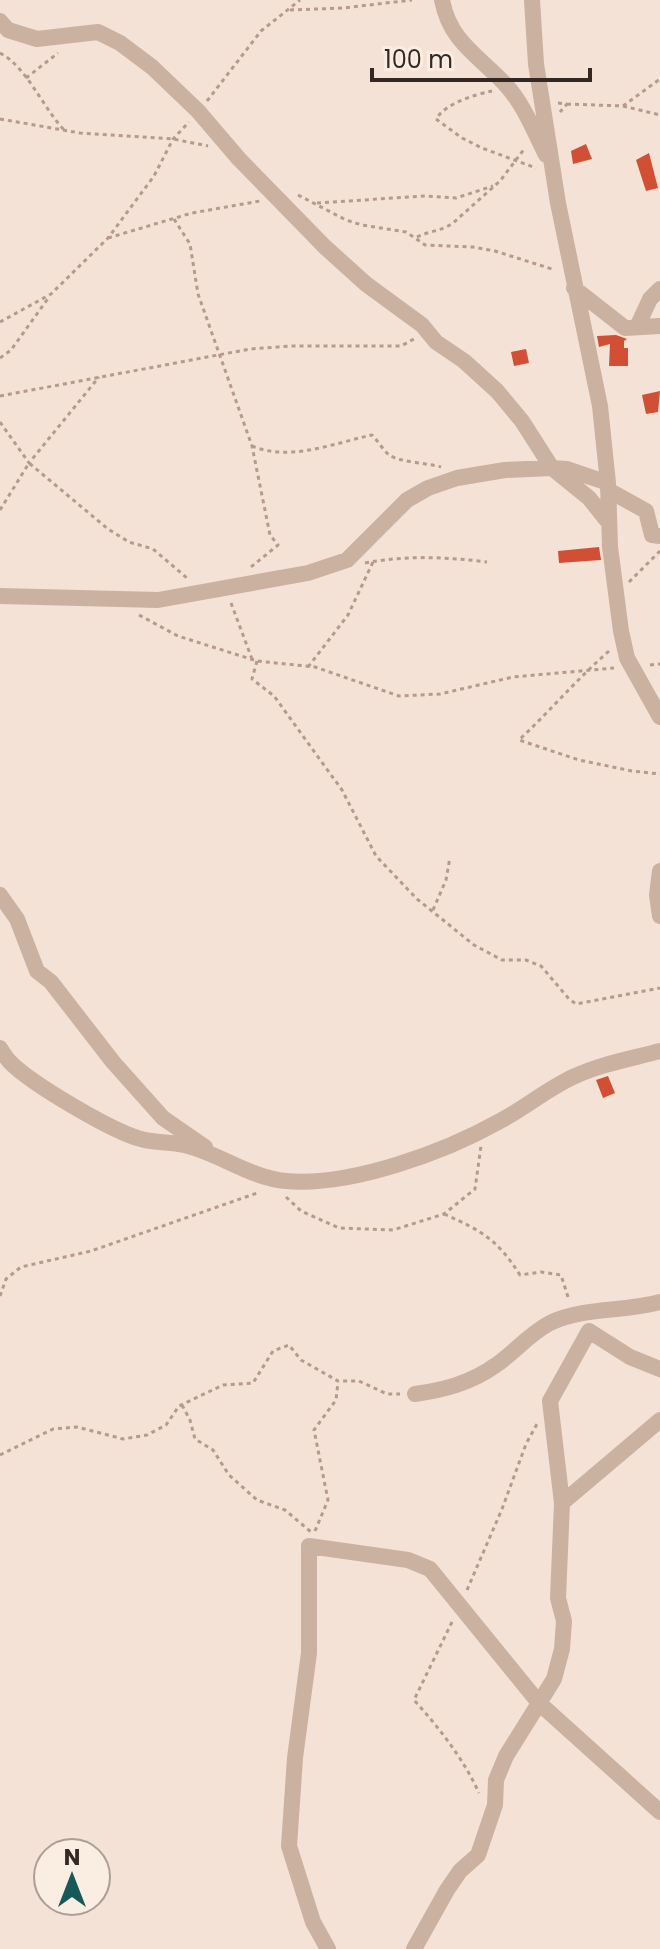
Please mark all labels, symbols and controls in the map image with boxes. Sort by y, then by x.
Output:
scale bar [372,32,590,82]
text: 100 m [384,43,453,76]
north arrow [32,1837,112,1917]
text: N [64,1842,80,1873]

